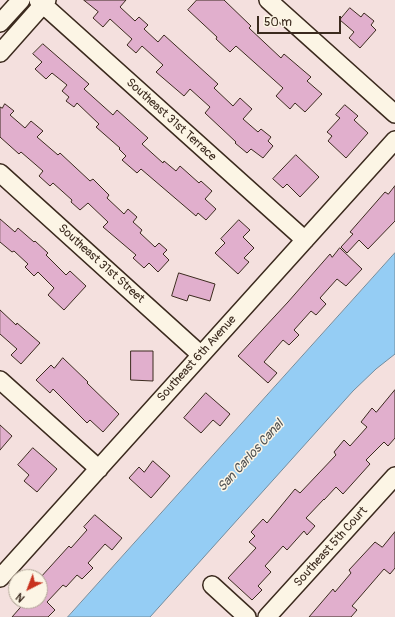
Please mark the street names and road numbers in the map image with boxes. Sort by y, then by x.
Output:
street label: Southeast 31st Terrace [123,76,219,164]
street label: Southeast 31st Street [55,222,147,306]
street label: Southeast 6th Avenue [154,313,240,405]
street label: Southeast 5th Court [291,504,371,590]

